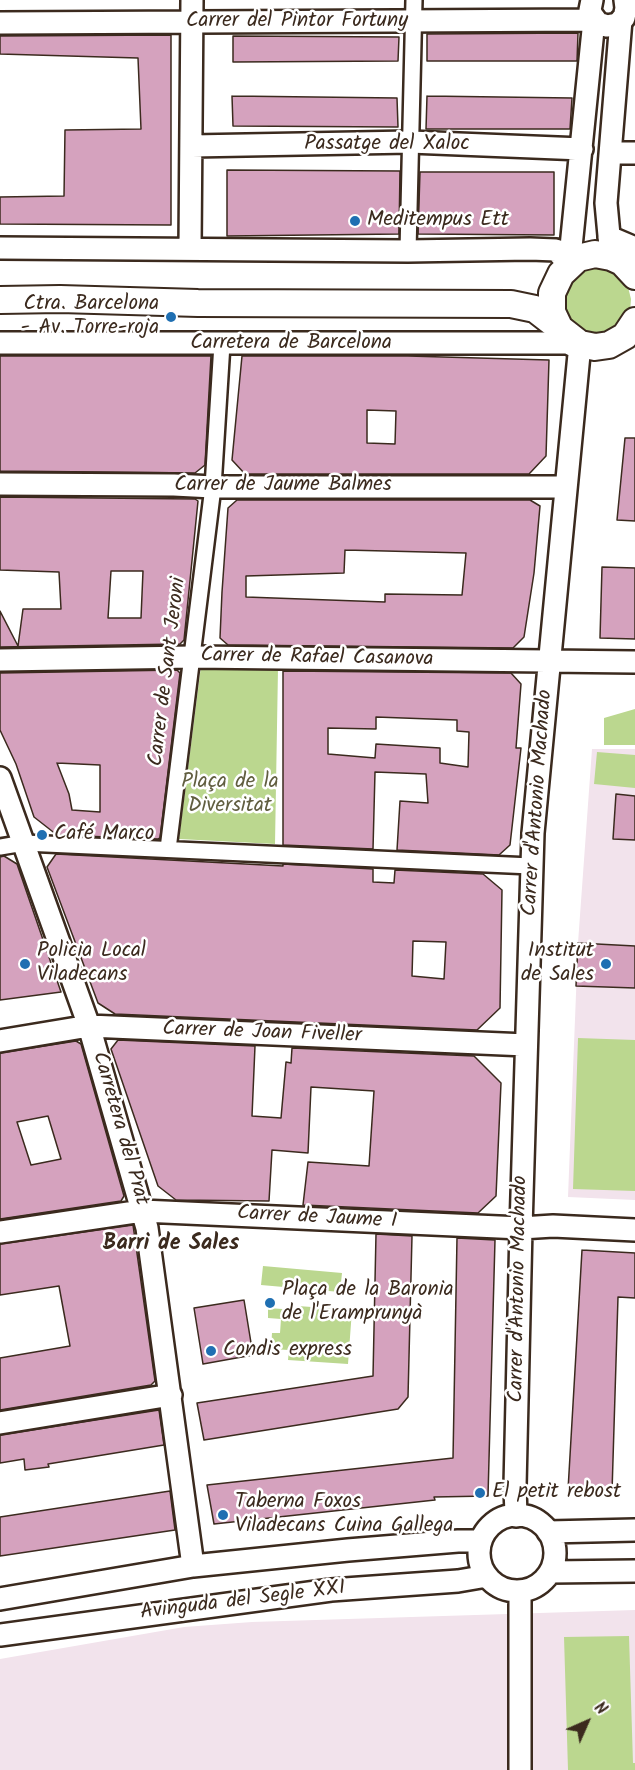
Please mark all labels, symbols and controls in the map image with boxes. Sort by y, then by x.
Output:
street label: Carrer del Pintor Fortuny [186,9,408,35]
street label: Passatge del Xaloc [304,132,470,158]
place label: Meditempus Ett [367,208,509,234]
marker: Meditempus Ett [348,214,362,228]
place label: Ctra. Barcelona - Av. Torre-roja [21,292,159,342]
marker: Ctra. Barcelona - Av. Torre-roja [164,310,178,324]
street label: Carretera de Barcelona [190,331,392,357]
street label: Carrer de Jaume Balmes [174,473,392,499]
street label: Carrer de Sant Jeroni [145,576,193,768]
street label: Carrer de Rafael Casanova [200,644,434,674]
street label: Carrer d'Antonio Machado [519,689,559,917]
park label: Plaça de la Diversitat [181,770,279,820]
place label: Café Marco [54,822,154,848]
marker: Café Marco [35,828,49,842]
place label: Policia Local Viladecans [37,939,146,989]
place label: Institut de Sales [521,939,594,989]
marker: Policia Local Viladecans [18,957,32,971]
marker: Institut de Sales [599,957,613,971]
street label: Carrer de Joan Fiveller [162,1018,362,1050]
street label: Carretera del Prat [85,1049,153,1209]
street label: Carrer d'Antonio Machado [505,1175,535,1403]
street label: Carrer de Jaume I [236,1202,398,1236]
district label: Barri de Sales [103,1232,239,1258]
place label: Plaça de la Baronia de l'Eramprunyà [282,1278,454,1328]
marker: Plaça de la Baronia de l'Eramprunyà [263,1296,277,1310]
place label: Condis express [223,1338,352,1364]
marker: Condis express [204,1344,218,1358]
place label: El petit rebost [492,1480,621,1506]
marker: El petit rebost [473,1486,487,1500]
place label: Taberna Foxos Viladecans Cuina Gallega [235,1490,453,1540]
marker: Taberna Foxos Viladecans Cuina Gallega [216,1508,230,1522]
street label: Avinguda del Segle XXI [139,1577,347,1627]
north arrow [557,1692,617,1752]
text: N [588,1697,612,1721]

